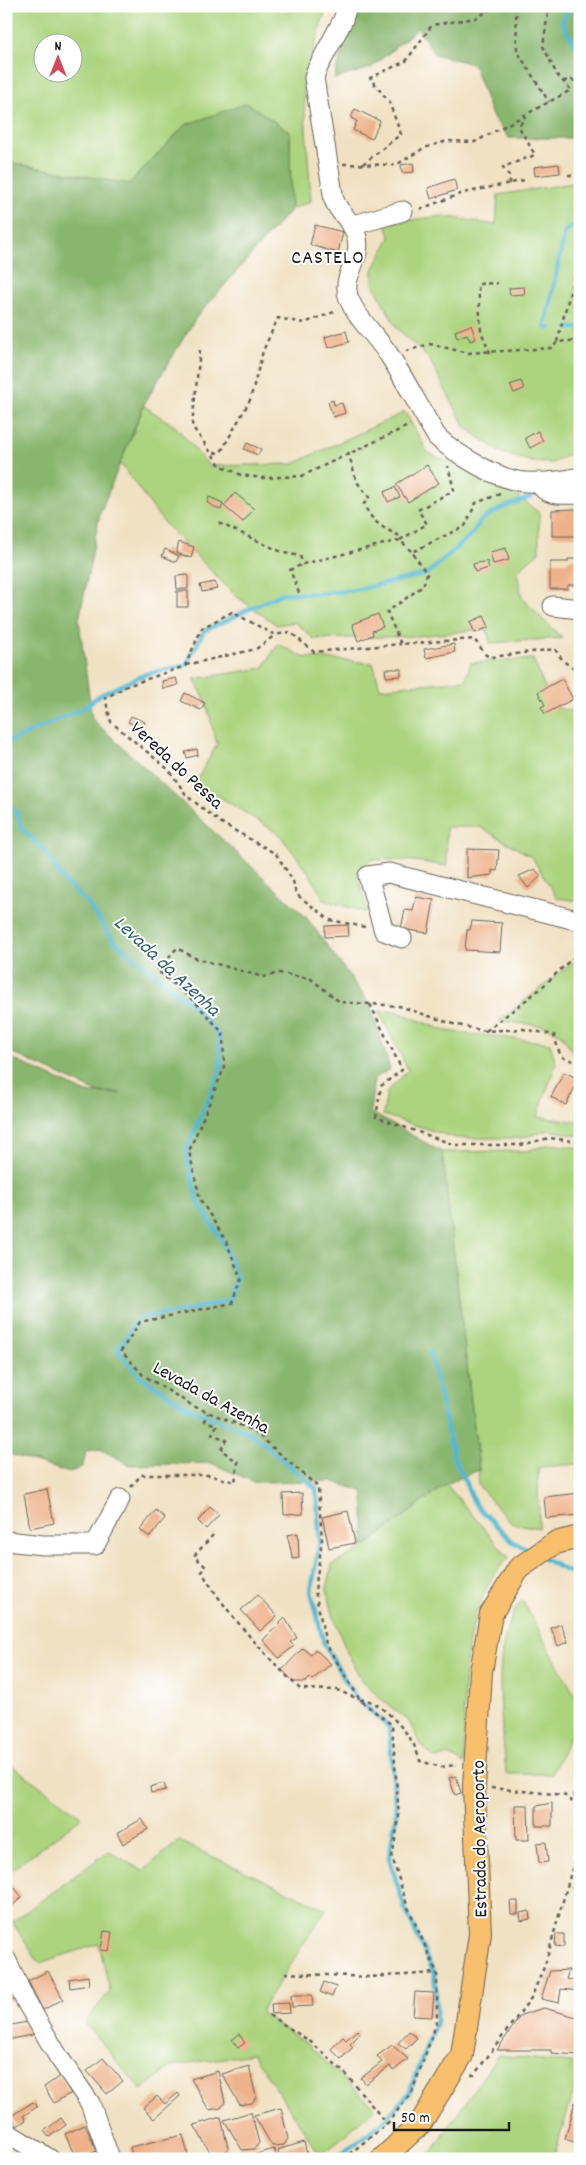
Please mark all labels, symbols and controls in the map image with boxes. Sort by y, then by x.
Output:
north arrow [32,32,82,82]
text: N [55,37,62,57]
district label: CASTELO [291,245,365,273]
street label: Vereda do Pessa [123,716,229,818]
water label: Levada da Azenha [106,910,227,1025]
street label: Levada da Azenha [147,1356,274,1443]
street label: Estrada do Aeroporto [467,1760,496,1918]
scale bar [394,2100,508,2132]
text: 50 m [401,2108,430,2130]

